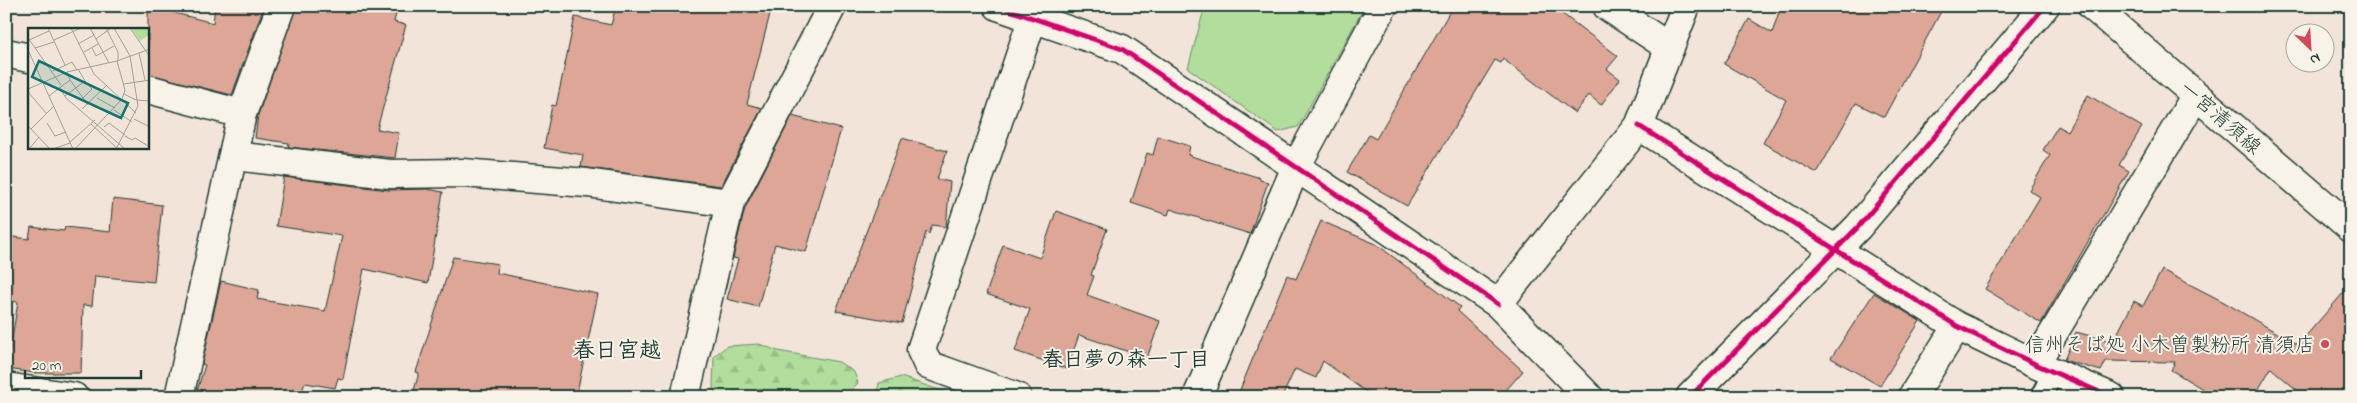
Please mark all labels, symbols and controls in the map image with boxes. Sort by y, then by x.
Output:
north arrow [2284,22,2334,72]
inset map [28,28,149,149]
text: N [2306,47,2324,70]
street label: 一宮清須線 [2172,75,2267,163]
place label: 信州そば処 小木曽製粉所 清須店 [2025,332,2315,361]
district label: 春日宮越 [573,336,661,368]
marker: 信州そば処 小木曽製粉所 清須店 [2319,338,2331,350]
district label: 春日夢の森一丁目 [1042,346,1210,376]
scale bar [25,348,141,380]
text: 20 m [32,355,62,377]

